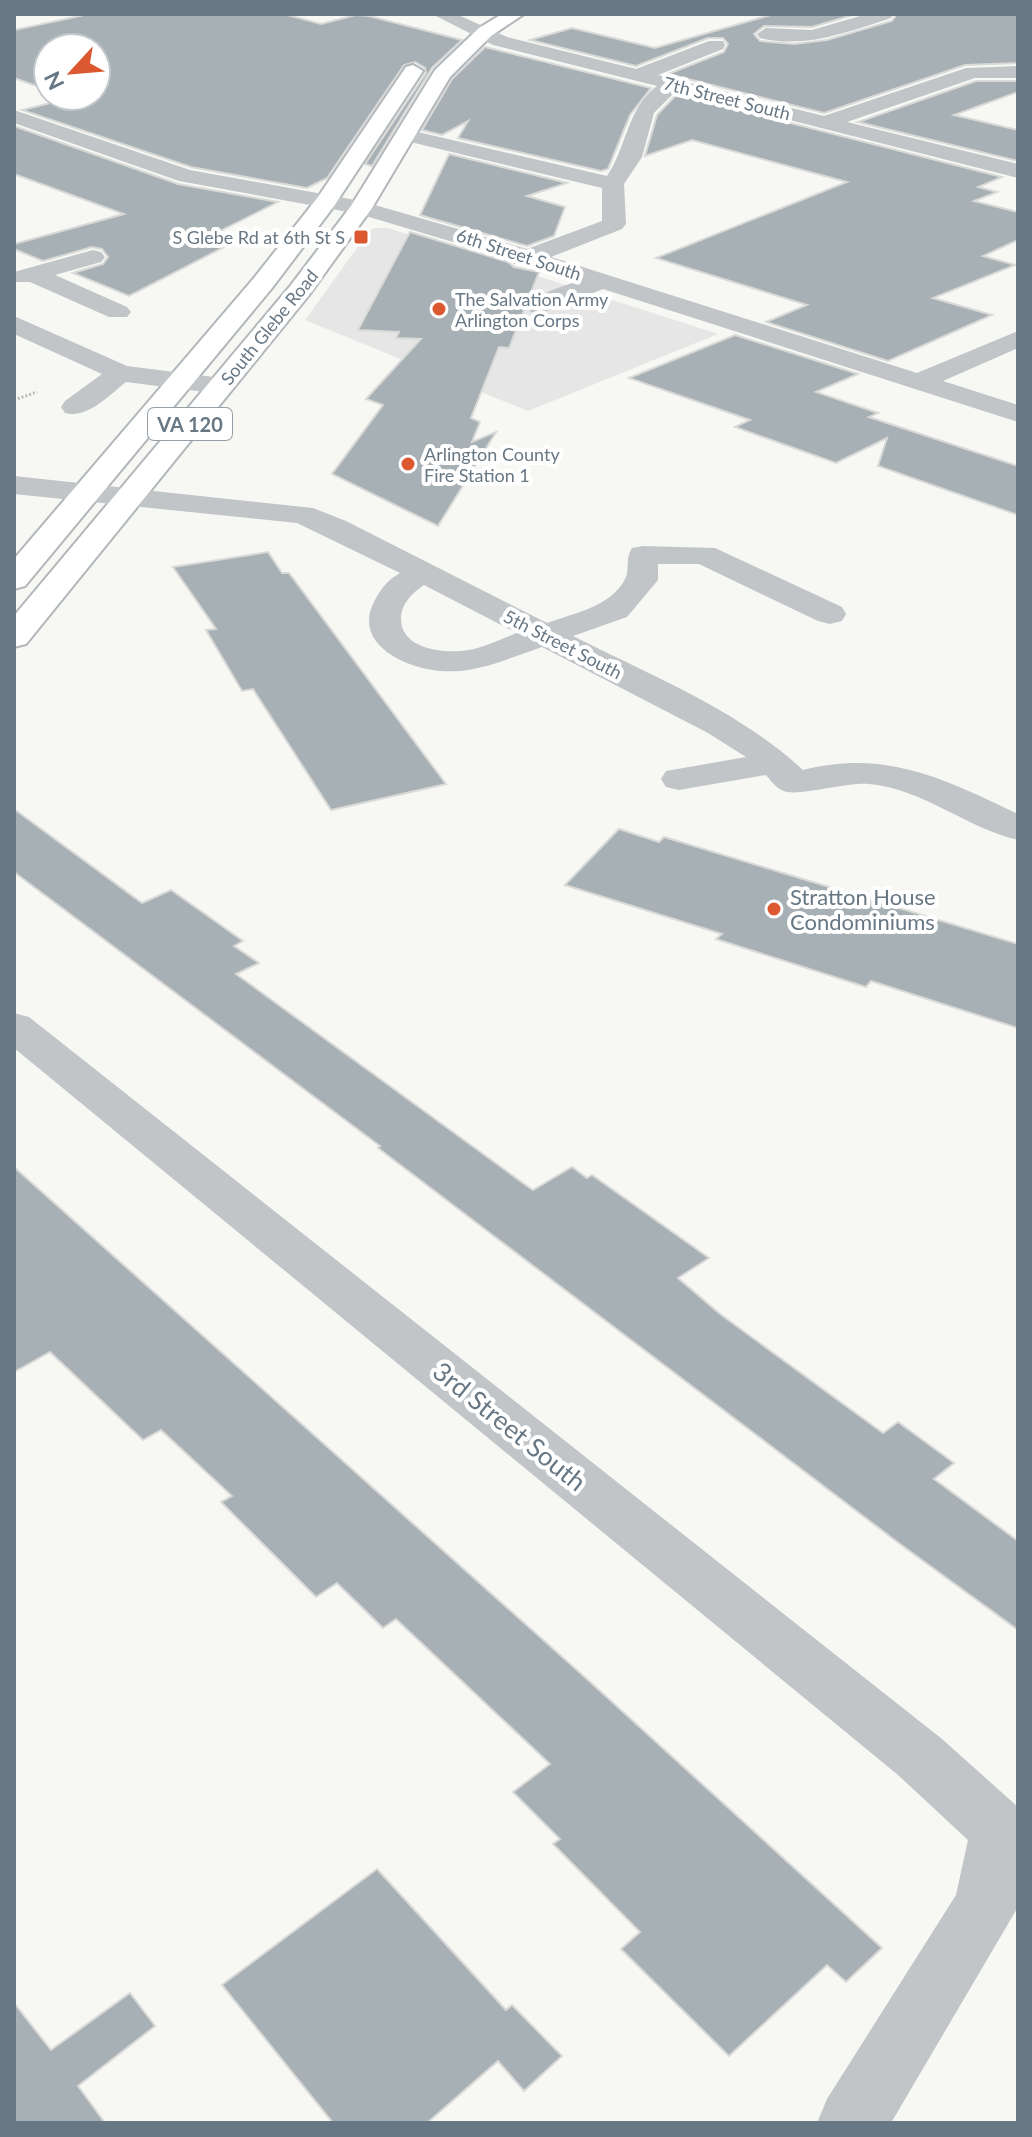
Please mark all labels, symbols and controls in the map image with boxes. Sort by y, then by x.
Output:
north arrow [32,32,112,112]
text: N [38,67,69,95]
street label: 7th Street South [661,72,793,124]
street label: 6th Street South [454,223,584,285]
place label: S Glebe Rd at 6th St S [172,226,345,248]
marker: S Glebe Rd at 6th St S [352,228,370,246]
street label: South Glebe Road [216,265,322,389]
place label: The Salvation Army Arlington Corps [455,288,609,331]
marker: The Salvation Army Arlington Corps [430,300,448,318]
road number: VA 120 [148,408,232,440]
place label: Arlington County Fire Station 1 [424,443,560,486]
marker: Arlington County Fire Station 1 [399,455,417,473]
street label: 5th Street South [500,605,626,683]
place label: Stratton House Condominiums [790,883,936,935]
marker: Stratton House Condominiums [765,900,783,918]
street label: 3rd Street South [427,1355,593,1497]

